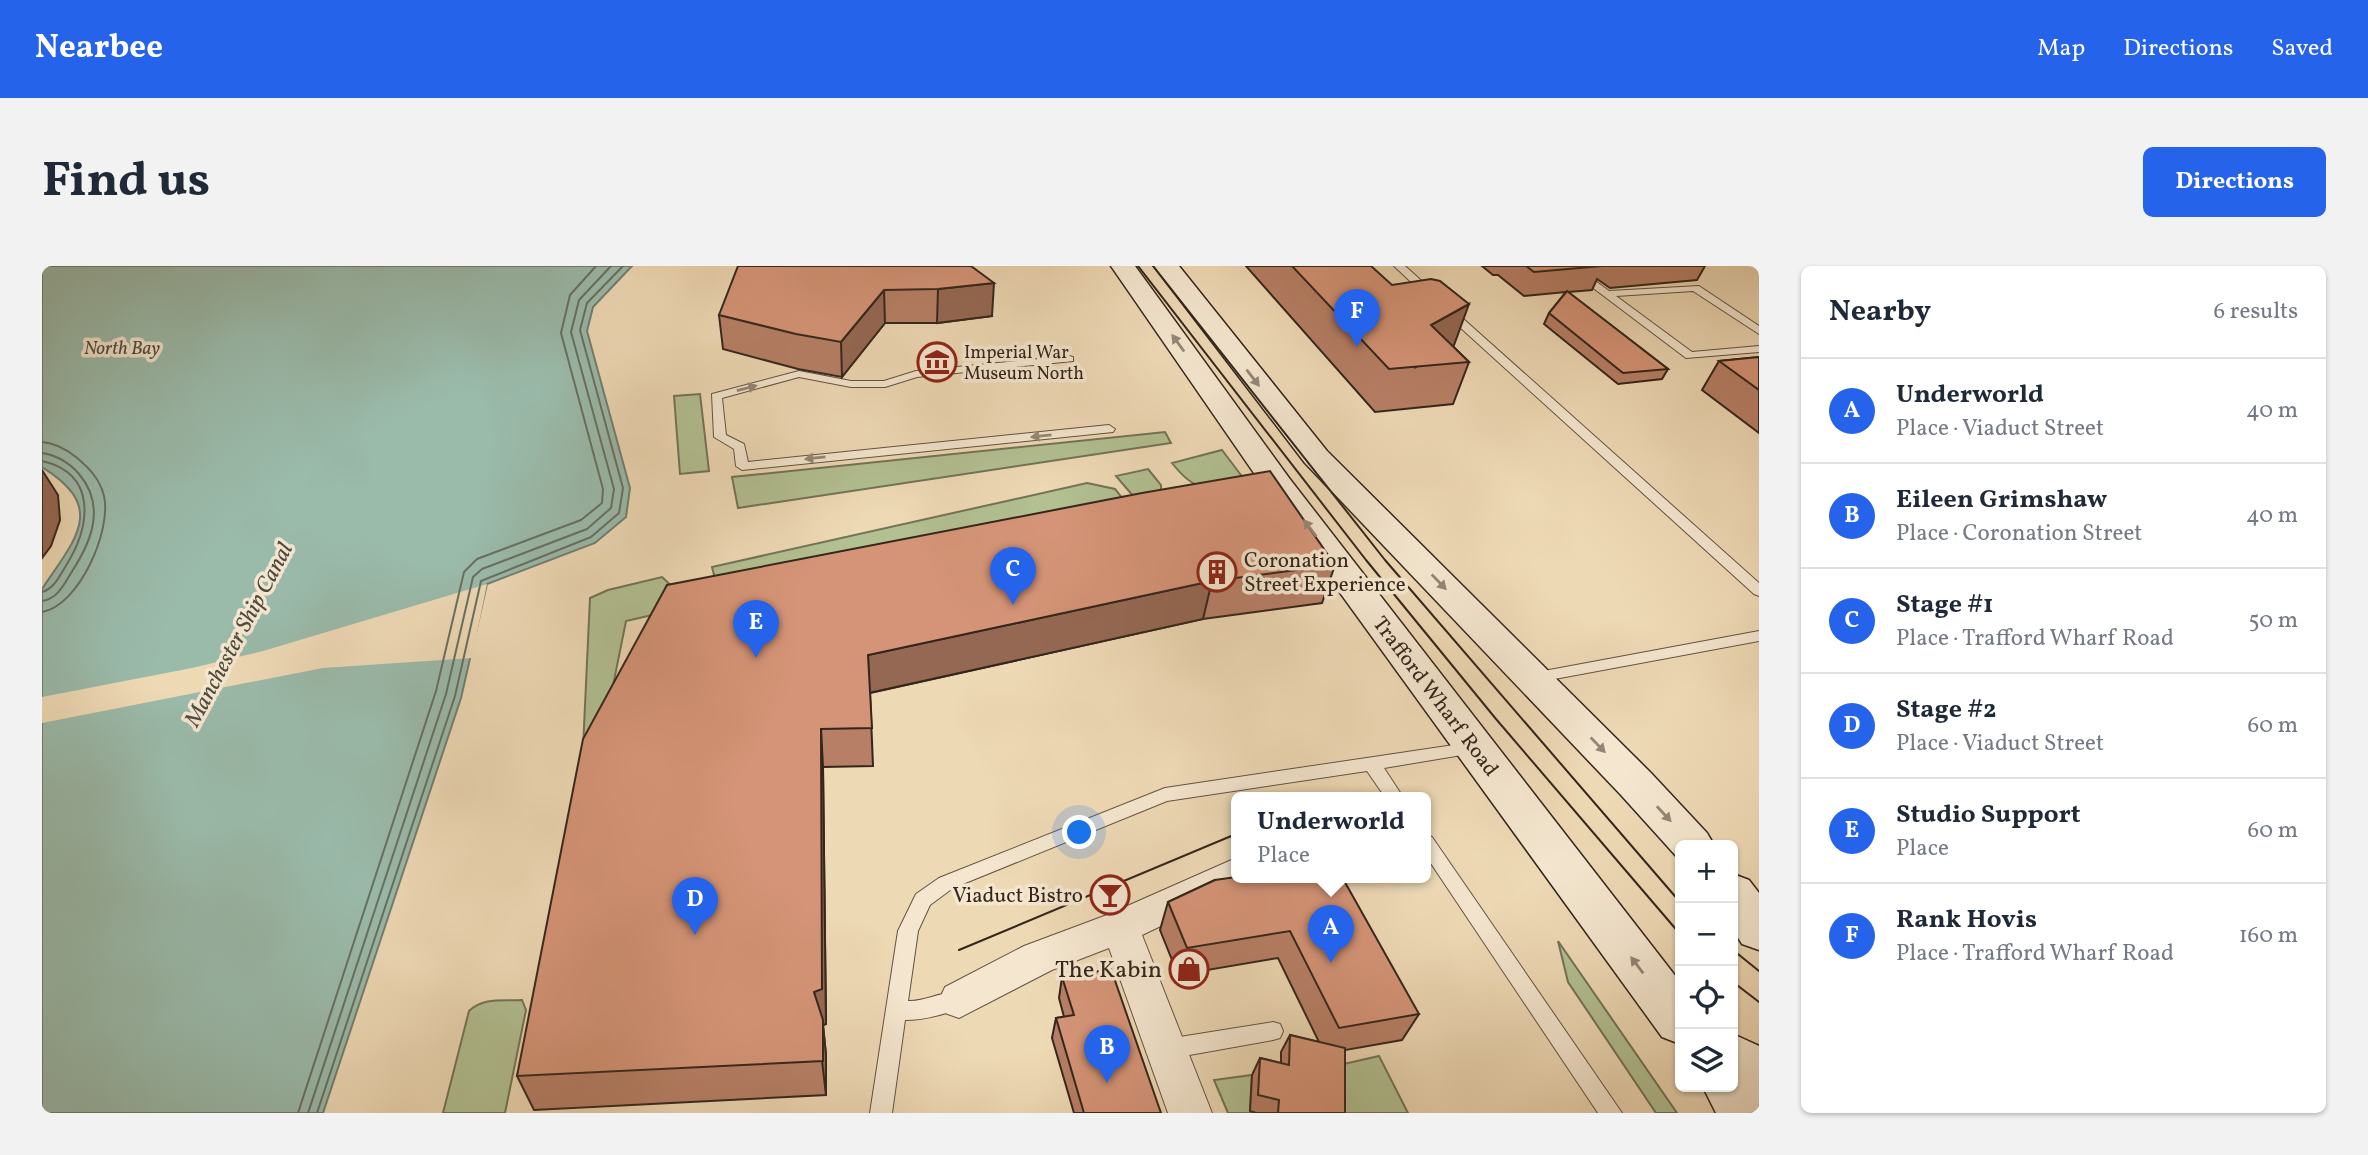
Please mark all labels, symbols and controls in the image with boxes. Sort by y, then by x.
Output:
text: Nearbee [35,26,163,72]
text: Map [2037,32,2085,66]
text: Directions [2123,32,2233,66]
text: Saved [2271,32,2333,66]
button: Directions [2143,147,2326,217]
text: Find us [42,148,210,217]
pin: F [1334,289,1380,347]
text: Nearby [1829,291,1931,333]
text: 6 results [2214,296,2298,328]
one-way arrow [1171,333,1185,352]
water label: North Bay [84,336,160,362]
museum icon: Imperial War Museum North [916,341,958,383]
place label: Imperial War Museum North [964,341,1084,387]
one-way arrow [1246,368,1261,386]
text: Underworld [1896,377,2044,413]
one-way arrow [736,382,758,393]
text: A [1844,395,1860,427]
text: 40 m [2246,395,2298,427]
text: Place · Viaduct Street [1896,413,2104,445]
one-way arrow [1030,431,1052,442]
one-way arrow [804,453,826,464]
text: Eileen Grimshaw [1896,482,2107,518]
text: B [1844,500,1860,532]
text: 40 m [2246,500,2298,532]
text: Place · Coronation Street [1896,518,2142,550]
one-way arrow [1303,519,1318,537]
water label: Manchester Ship Canal [177,537,302,734]
pin: C [990,547,1036,605]
place label: Coronation Street Experience [1244,547,1406,600]
building icon: Coronation Street Experience [1196,551,1238,593]
one-way arrow [1430,574,1447,591]
text: Stage #1 [1896,587,1994,623]
pin: E [733,600,779,658]
text: C [1845,605,1859,637]
text: 50 m [2249,605,2298,637]
street label: Trafford Wharf Road [1365,611,1505,783]
text: Place · Trafford Wharf Road [1896,623,2174,655]
text: Stage #2 [1896,692,1997,728]
text: D [1844,710,1860,742]
text: 60 m [2248,710,2298,742]
text: Place · Viaduct Street [1896,728,2104,760]
one-way arrow [1589,736,1605,753]
popup [1231,792,1431,883]
text: Studio Support [1896,797,2081,833]
text: Underworld [1257,804,1405,840]
one-way arrow [1656,805,1672,823]
your location [1062,815,1096,849]
text: E [1845,815,1859,847]
text: 60 m [2248,815,2298,847]
text: Place [1896,833,1949,865]
text: Place [1257,840,1310,872]
map controls [1675,840,1738,1092]
button: + [1675,840,1738,903]
bar icon: Viaduct Bistro [1089,874,1131,916]
pin: D [672,877,718,935]
place label: Viaduct Bistro [952,882,1083,911]
text: Rank Hovis [1896,902,2037,938]
button: − [1675,903,1738,966]
pin: A [1308,905,1354,963]
text: F [1845,920,1859,952]
text: 160 m [2239,920,2298,952]
text: Place · Trafford Wharf Road [1896,938,2174,970]
shop icon: The Kabin [1168,948,1210,990]
place label: The Kabin [1055,954,1162,988]
one-way arrow [1630,956,1645,974]
button: locate [1675,966,1738,1029]
pin: B [1084,1025,1130,1083]
button: layers [1675,1029,1738,1092]

